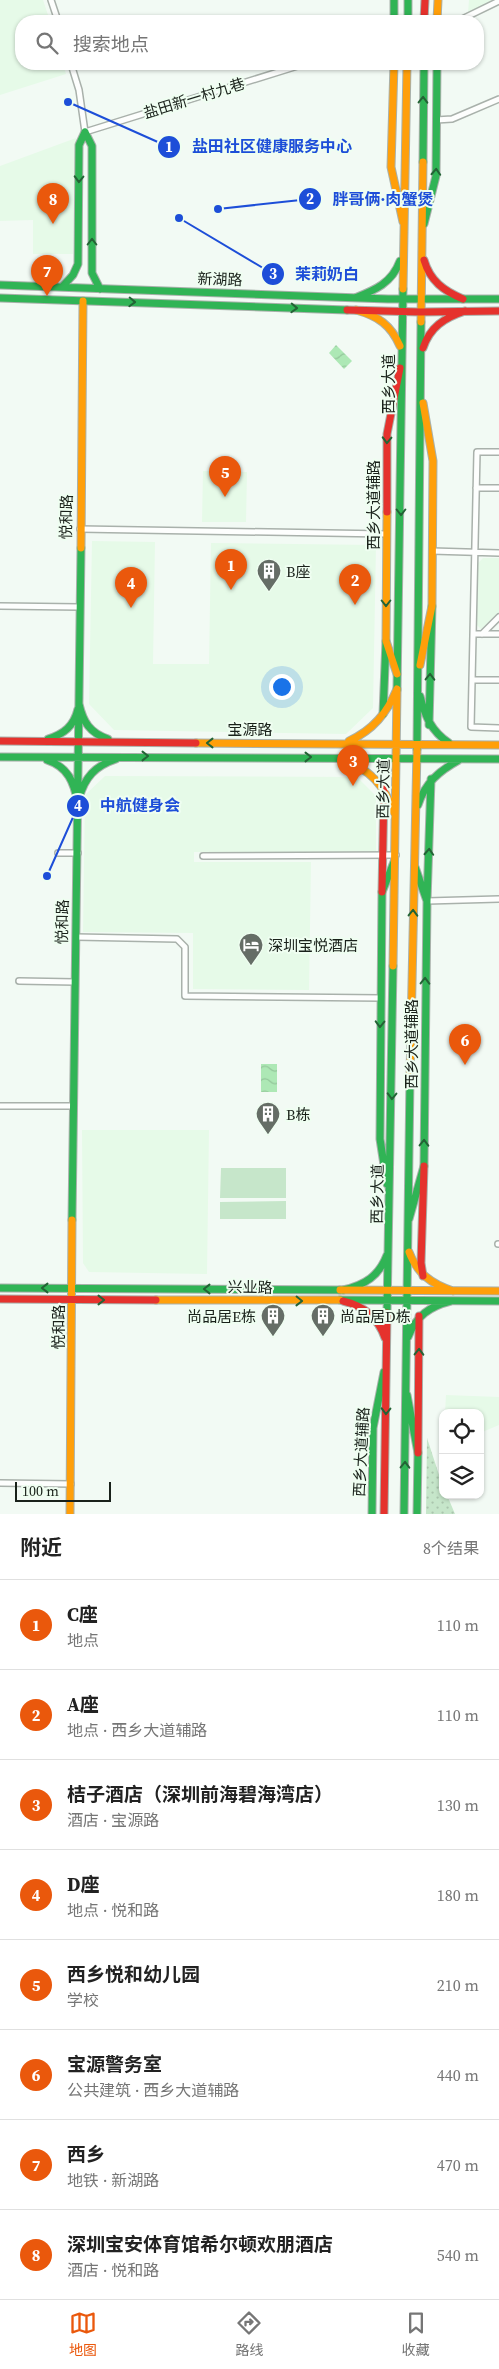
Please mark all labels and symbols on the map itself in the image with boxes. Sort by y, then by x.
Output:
street label: 盐田新一村九巷 [141,73,247,123]
one-way arrow [418,96,428,104]
callout: 盐田社区健康服务中心 [157,131,362,162]
text: 盐田社区健康服务中心 [192,135,352,157]
text: 1 [165,136,173,157]
one-way arrow [430,167,441,175]
one-way arrow [74,176,84,183]
pin: 8 [37,183,69,224]
callout: 胖哥俩·肉蟹煲 [297,184,443,215]
text: 2 [306,188,314,209]
text: 胖哥俩·肉蟹煲 [333,188,433,210]
one-way arrow [87,238,97,246]
pin: 7 [31,255,63,296]
callout: 茉莉奶白 [260,259,369,290]
text: 3 [269,263,277,284]
text: 茉莉奶白 [295,263,359,285]
street label: 新湖路 [197,268,243,290]
one-way arrow [128,297,136,308]
one-way arrow [290,302,298,313]
street label: 西乡大道 [378,354,399,414]
one-way arrow [382,436,392,444]
pin: 5 [209,456,241,497]
street label: 西乡大道辅路 [363,460,384,550]
street label: 悦和路 [55,494,77,540]
one-way arrow [396,508,406,516]
pin: 1 [215,549,247,590]
building icon: B座 [256,558,282,592]
place label: B座 [286,561,310,582]
pin: 2 [339,564,371,605]
pin: 4 [115,567,147,608]
one-way arrow [381,599,391,607]
one-way arrow [425,672,435,680]
your location [269,674,295,700]
street label: 宝源路 [227,719,273,740]
one-way arrow [206,738,214,748]
pin: 3 [337,745,369,786]
one-way arrow [142,751,150,761]
one-way arrow [304,752,312,762]
street label: 西乡大道 [372,759,394,819]
callout: 中航健身会 [65,790,190,821]
text: 中航健身会 [100,794,180,816]
text: 4 [74,795,82,816]
one-way arrow [424,848,434,856]
street label: 悦和路 [51,899,73,945]
one-way arrow [408,909,418,917]
hotel icon: 深圳宝悦酒店 [238,932,264,966]
place label: 深圳宝悦酒店 [268,935,358,956]
one-way arrow [420,976,430,984]
street label: 西乡大道辅路 [401,999,422,1089]
one-way arrow [375,1020,386,1028]
pin: 6 [449,1024,481,1065]
one-way arrow [387,1092,397,1100]
building icon: B栋 [255,1101,281,1135]
place label: B栋 [286,1104,310,1125]
one-way arrow [419,1139,430,1147]
street label: 西乡大道 [366,1164,388,1224]
street label: 兴业路 [227,1276,273,1298]
one-way arrow [40,1283,48,1293]
one-way arrow [203,1284,210,1294]
one-way arrow [97,1294,105,1305]
one-way arrow [295,1296,303,1306]
building icon: 尚品居E栋 [260,1303,286,1337]
building icon: 尚品居D栋 [310,1303,336,1337]
street label: 悦和路 [48,1304,69,1350]
place label: 尚品居E栋 [187,1306,256,1327]
place label: 尚品居D栋 [340,1306,411,1327]
one-way arrow [414,1348,424,1356]
street label: 西乡大道辅路 [348,1407,374,1497]
one-way arrow [381,1408,391,1415]
one-way arrow [399,1461,410,1469]
scale bar [15,1479,111,1502]

